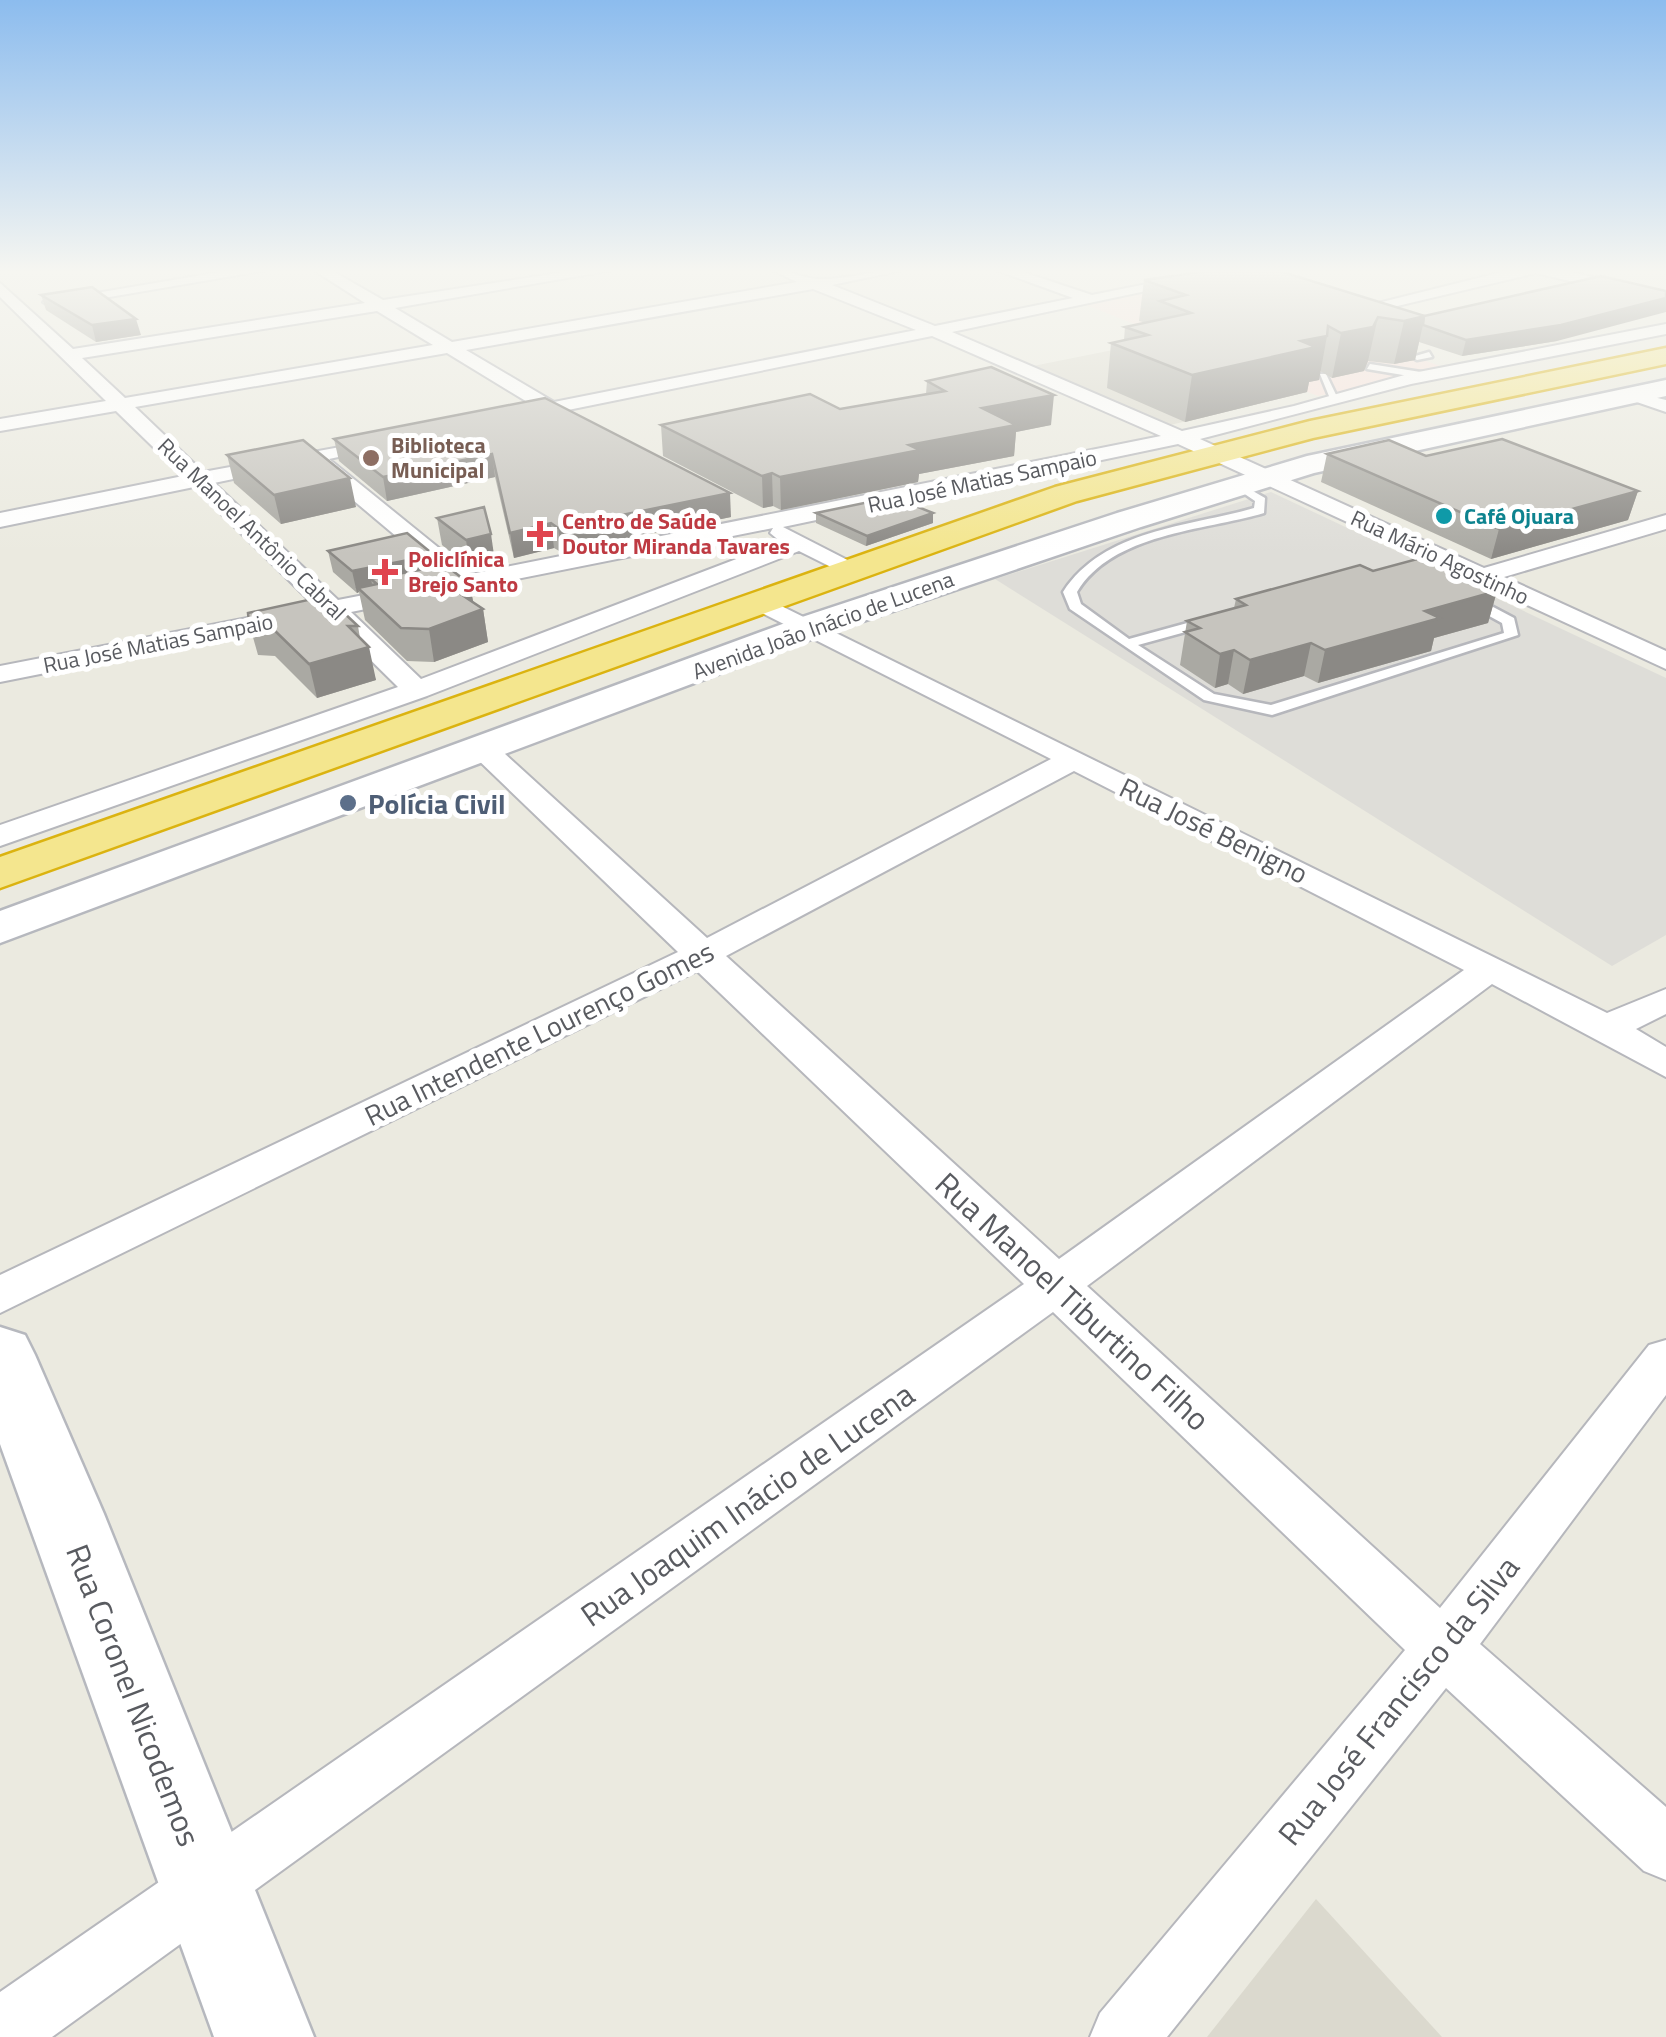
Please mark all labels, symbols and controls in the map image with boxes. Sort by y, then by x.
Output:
place label: Biblioteca Municipal [391,428,486,487]
street label: Rua Manoel Antônio Cabral [150,430,354,628]
street label: Rua José Matias Sampaio [864,440,1100,522]
marker: Biblioteca Municipal [360,447,382,469]
place label: Café Ojuara [1464,499,1574,533]
street label: Rua Mário Agostinho [1345,501,1535,613]
place label: Centro de Saúde Doutor Miranda Tavares [562,504,790,563]
marker: Café Ojuara [1433,505,1455,527]
marker: Centro de Saúde Doutor Miranda Tavares [527,521,553,547]
place label: Policlínica Brejo Santo [408,542,518,601]
marker: Policlínica Brejo Santo [372,559,398,585]
street label: Avenida João Inácio de Lucena [688,562,958,688]
street label: Rua José Matias Sampaio [40,604,276,682]
street label: Rua José Benigno [1112,766,1316,894]
place label: Polícia Civil [368,782,506,825]
marker: Polícia Civil [337,792,359,814]
street label: Rua Intendente Lourenço Gomes [357,929,721,1137]
street label: Rua Manoel Tiburtino Filho [925,1160,1221,1442]
street label: Rua Joaquim Inácio de Lucena [570,1370,924,1638]
street label: Rua Coronel Nicodemos [54,1537,214,1853]
street label: Rua José Francisco da Silva [1266,1545,1530,1855]

